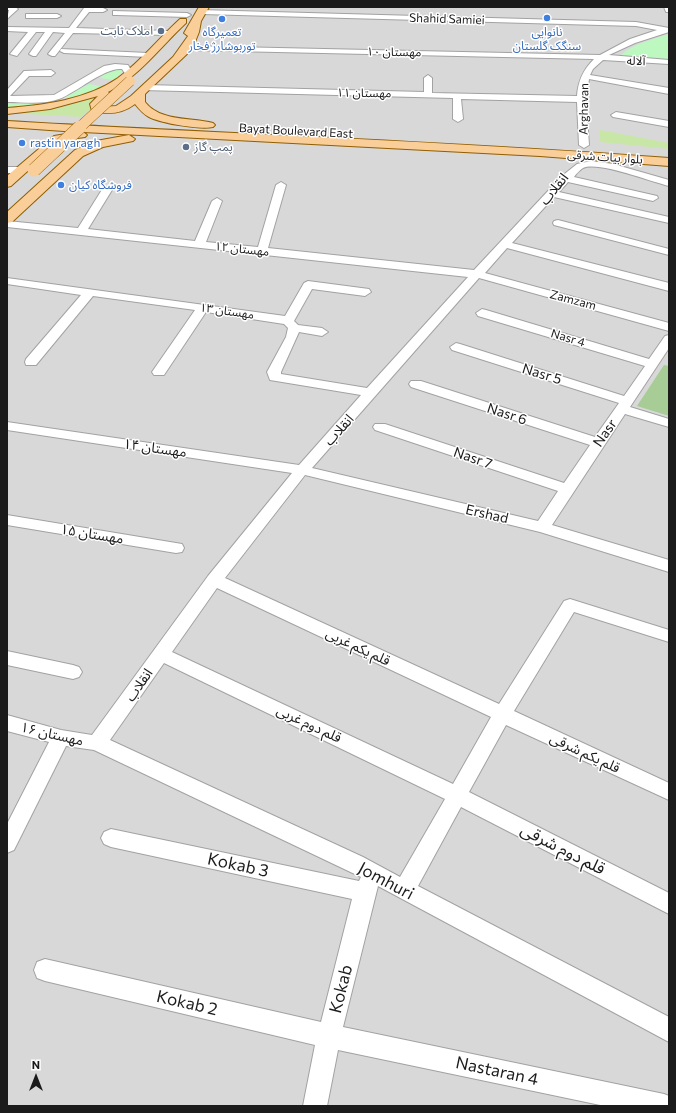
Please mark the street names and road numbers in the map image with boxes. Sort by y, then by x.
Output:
street label: Shahid Samiei [409,10,485,28]
street label: مهستان ۱۰ [366,44,422,60]
street label: آلاله [626,53,646,69]
street label: Arghavan [576,83,592,135]
street label: مهستان ۱۱ [336,85,392,101]
street label: Bayat Boulevard East [239,121,353,141]
street label: بلوار بیات شرقی [567,147,643,167]
street label: انقلاب [536,170,572,208]
street label: مهستان ۱۲ [214,239,270,259]
street label: Zamzam [548,287,598,313]
street label: مهستان ۱۳ [199,300,255,322]
street label: Nasr 4 [549,326,587,350]
street label: Nasr 5 [520,360,564,388]
street label: Nasr 6 [485,400,529,428]
street label: انقلاب [321,411,357,449]
street label: Nasr [590,416,620,450]
street label: مهستان ۱۴ [122,435,188,461]
street label: Nasr 7 [451,444,495,472]
street label: Ershad [464,501,510,527]
street label: مهستان ۱۵ [59,521,125,547]
street label: قلم یکم غربی [323,625,393,669]
street label: انقلاب [122,665,156,705]
street label: قلم دوم غربی [274,702,344,746]
street label: مهستان ۱۶ [19,719,85,749]
street label: قلم یکم شرقی [547,729,623,777]
street label: قلم دوم شرقی [517,819,609,879]
street label: Kokab 3 [206,849,270,881]
street label: Jomhuri [355,858,417,904]
street label: Kokab [325,963,357,1015]
street label: Kokab 2 [155,986,219,1020]
street label: Nastaran 4 [454,1052,540,1090]

